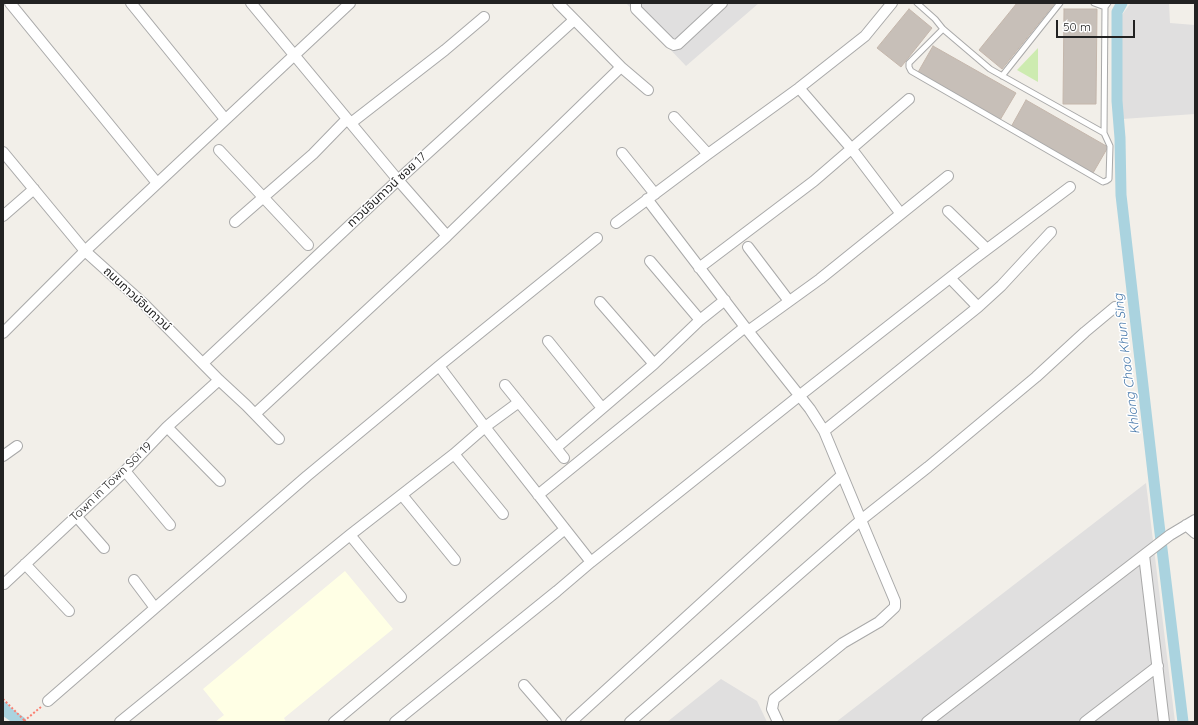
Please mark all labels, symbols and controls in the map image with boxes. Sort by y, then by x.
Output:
scale bar [1058,12,1137,38]
text: 50 m [1063,19,1091,34]
street label: ทาวน์อินทาวน์ ซอย 17 [344,150,430,230]
street label: ถนนทาวน์อินทาวน์ [100,264,174,334]
water label: Khlong Chao Khun Sing [1111,293,1143,435]
street label: Town in Town Soi 19 [67,439,155,525]

